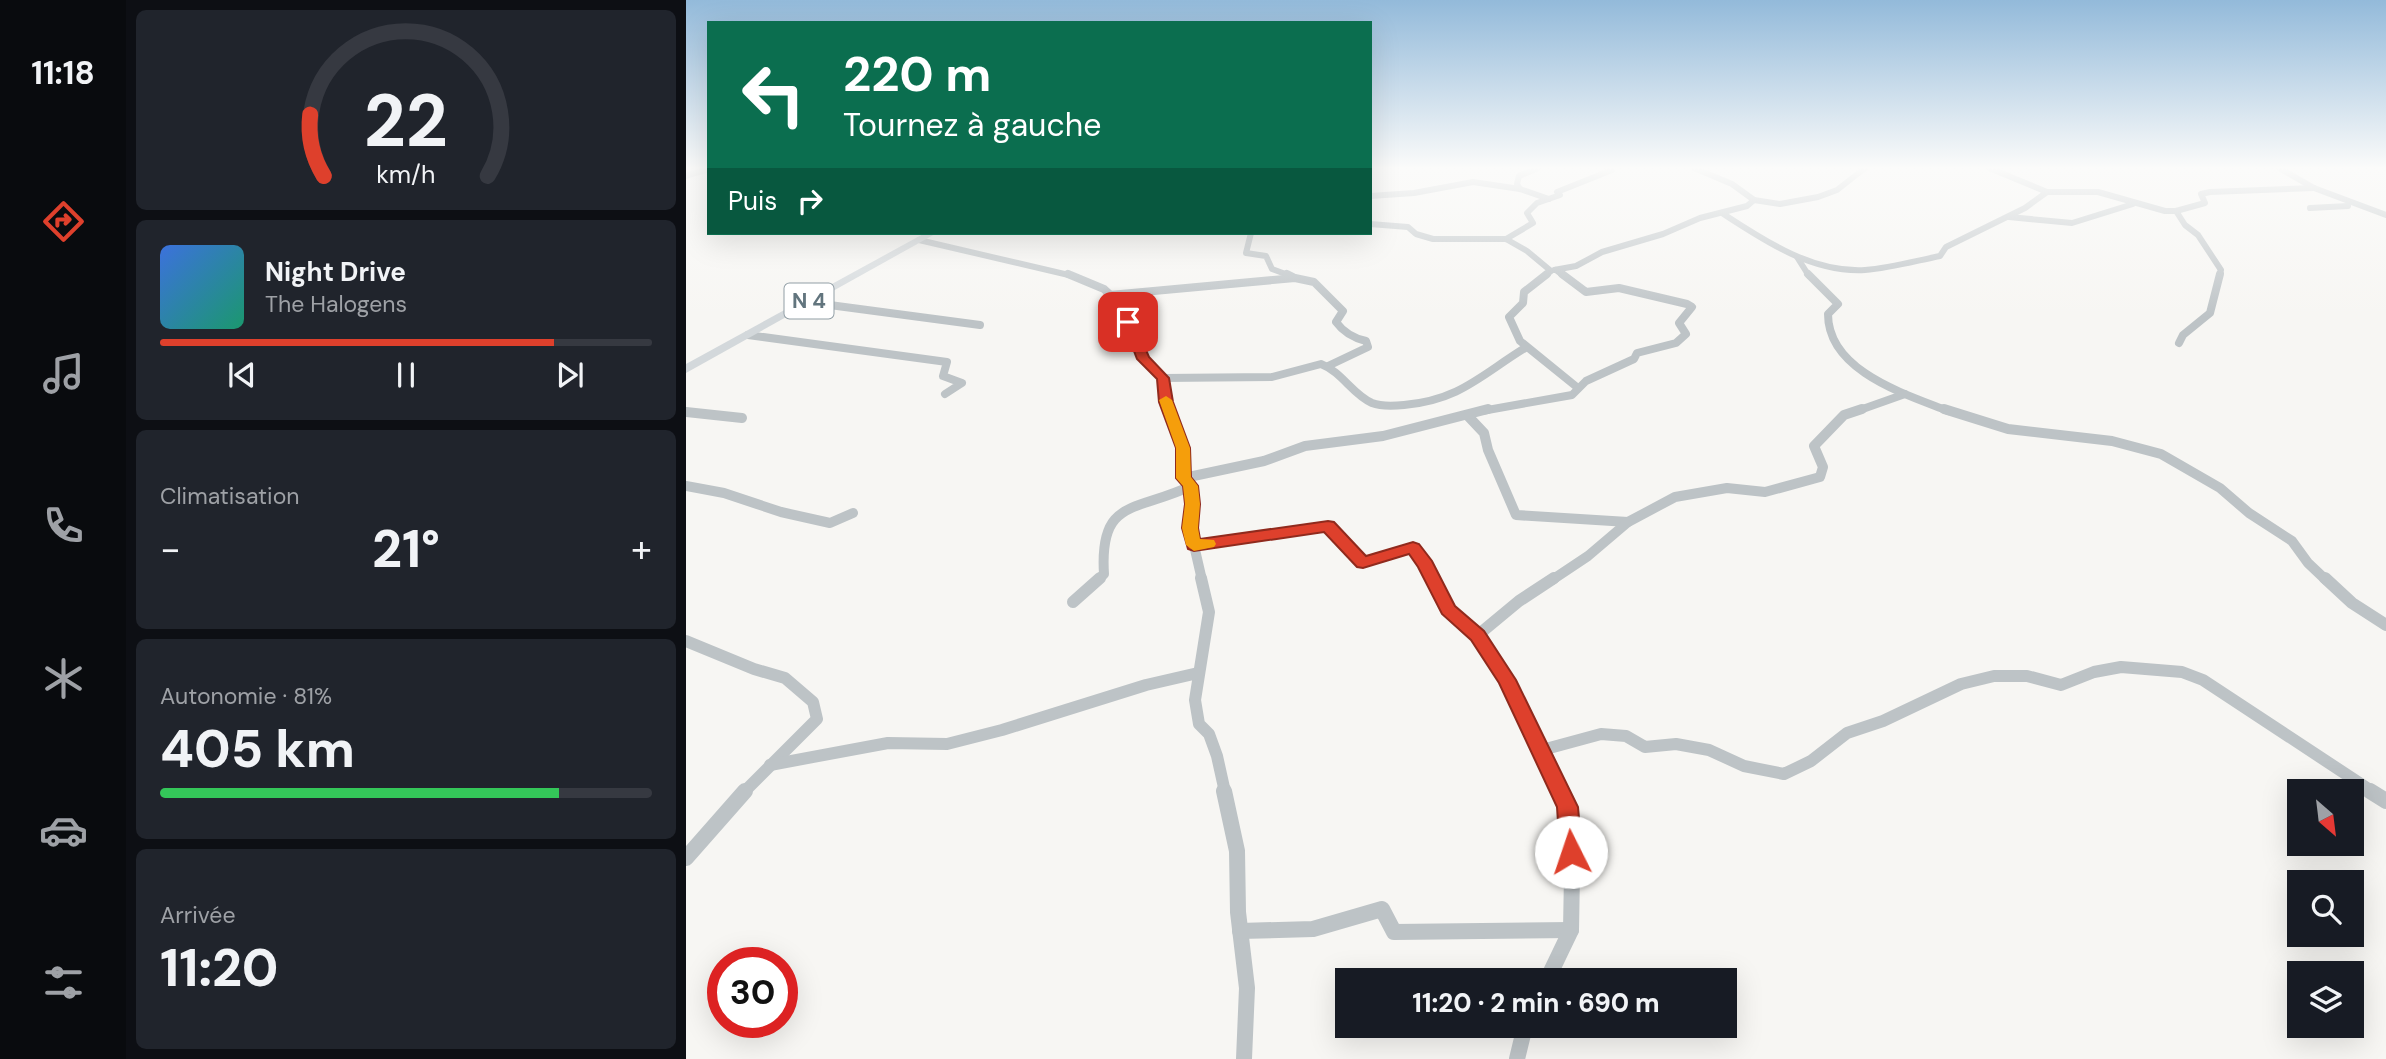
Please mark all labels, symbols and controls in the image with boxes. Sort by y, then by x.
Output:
text: 220 m [843,42,991,106]
icon: left [728,49,819,140]
text: 11:18 [31,52,95,94]
text: 22 [364,74,448,169]
text: Tournez à gauche [843,104,1101,146]
text: km/h [376,158,436,191]
icon: right [791,182,829,220]
text: Puis [728,184,777,218]
icon: directions [39,197,88,246]
text: Night Drive [265,255,406,289]
road number: N 4 [785,284,834,318]
text: The Halogens [265,289,407,319]
pin [1098,292,1158,352]
icon: arrive [1109,303,1147,341]
icon: music [39,349,88,398]
icon: previous [223,356,261,394]
icon: pause [387,356,425,394]
icon: next [551,356,589,394]
text: Climatisation [160,481,299,511]
icon: phone [39,501,88,550]
text: 21° [372,515,440,583]
text: − [160,524,181,574]
text: + [631,524,652,574]
icon: climate [39,654,88,703]
text: Autonomie · 81% [160,681,332,711]
text: 405 km [160,715,355,783]
north arrow [2287,779,2364,856]
map controls [2287,779,2364,1038]
icon: car [39,806,88,855]
position arrow [1534,815,1608,889]
button: search [2287,870,2364,947]
text: Arrivée [160,900,236,930]
text: 11:20 [160,934,278,1002]
speed limit sign: 30 [707,947,798,1038]
icon: filters [39,958,88,1007]
button: layers [2287,961,2364,1038]
text: 11:20 · 2 min · 690 m [1412,986,1660,1020]

